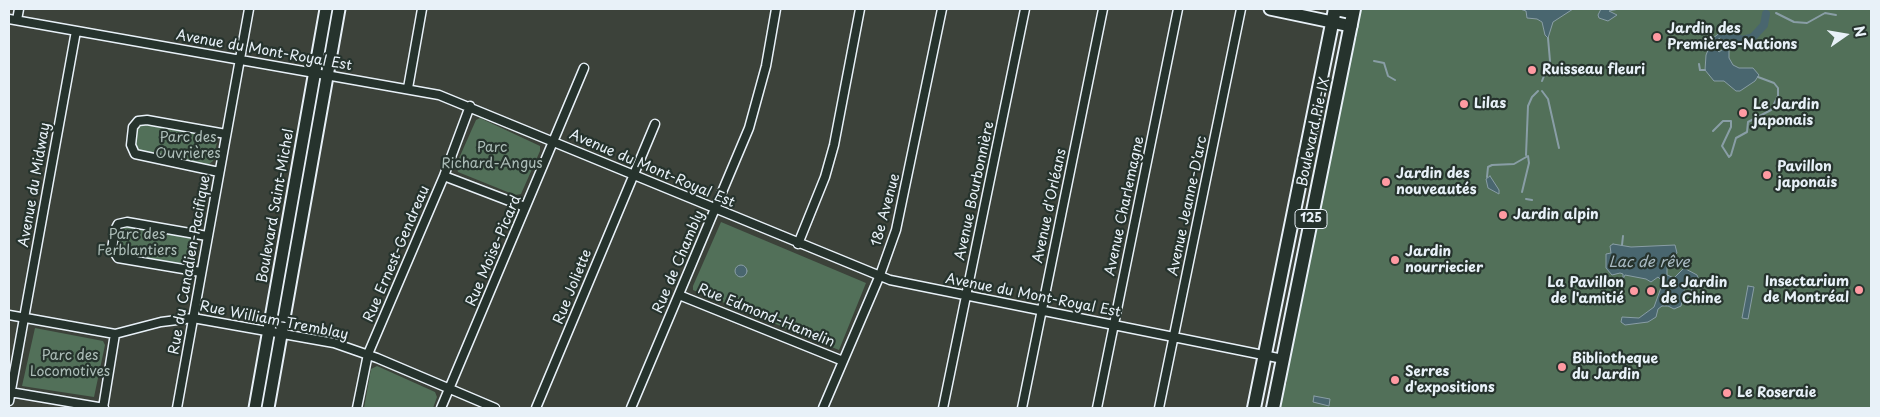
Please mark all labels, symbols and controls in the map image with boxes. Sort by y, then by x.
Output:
north arrow [1820,10,1870,60]
place label: Jardin des Premières-Nations [1667,21,1797,54]
text: N [1849,24,1872,39]
street label: Avenue du Mont-Royal Est [175,27,353,75]
marker: Jardin des Premières-Nations [1651,31,1663,43]
place label: Ruisseau fleuri [1542,62,1645,78]
marker: Ruisseau fleuri [1526,64,1538,76]
street label: Boulevard Pie-IX [1294,76,1334,188]
place label: Lilas [1474,96,1506,112]
place label: Le Jardin japonais [1753,97,1819,130]
marker: Lilas [1458,98,1470,110]
marker: Le Jardin japonais [1737,107,1749,119]
street label: Avenue Bourbonnière [952,120,998,262]
street label: Avenue du Midway [16,121,54,249]
street label: Avenue du Mont-Royal Est [567,126,737,212]
street label: Boulevard Saint-Michel [254,128,298,284]
park label: Parc des Ouvrières [155,130,221,162]
street label: Avenue Jeanne-D'arc [1165,134,1211,278]
street label: Avenue Charlemagne [1102,135,1148,277]
park label: Parc Richard-Angus [441,140,543,172]
street label: Avenue d'Orléans [1030,147,1070,265]
place label: Pavillon japonais [1777,159,1837,192]
place label: Jardin des nouveautés [1396,166,1477,198]
marker: Pavillon japonais [1761,169,1773,181]
street label: 18e Avenue [868,172,904,248]
street label: Rue du Canadien-Pacifique [166,174,214,356]
marker: Jardin des nouveautés [1380,176,1392,188]
street label: Rue Ernest-Gendreau [361,183,433,325]
street label: Rue Moïse-Picard [463,193,525,309]
place label: Jardin alpin [1513,207,1599,223]
street label: Rue de Chambly [650,208,708,316]
marker: Jardin alpin [1497,209,1509,221]
road number: 125 [1295,210,1327,228]
park label: Parc des Ferblantiers [97,227,177,260]
place label: Jardin nourriecier [1405,244,1483,276]
street label: Rue Joliette [550,247,596,327]
marker: Jardin nourriecier [1389,254,1401,266]
water label: Lac de rêve [1608,254,1690,272]
street label: Avenue du Mont-Royal Est [944,271,1122,321]
place label: Insectarium de Montréal [1763,274,1849,306]
place label: La Pavillon de l'amitié [1547,275,1624,308]
place label: Le Jardin de Chine [1661,275,1727,308]
street label: Rue Edmond-Hamelin [695,281,837,351]
marker: Insectarium de Montréal [1853,284,1865,296]
marker: La Pavillon de l'amitié [1628,285,1640,297]
marker: Le Jardin de Chine [1645,285,1657,297]
street label: Rue William-Tremblay [198,298,350,344]
park label: Parc des Locomotives [30,348,110,381]
place label: Bibliotheque du Jardin [1572,351,1658,384]
marker: Bibliotheque du Jardin [1556,361,1568,373]
place label: Serres d'expositions [1405,364,1495,397]
marker: Serres d'expositions [1389,374,1401,386]
place label: Le Roseraie [1737,385,1816,401]
marker: Le Roseraie [1721,387,1733,399]

